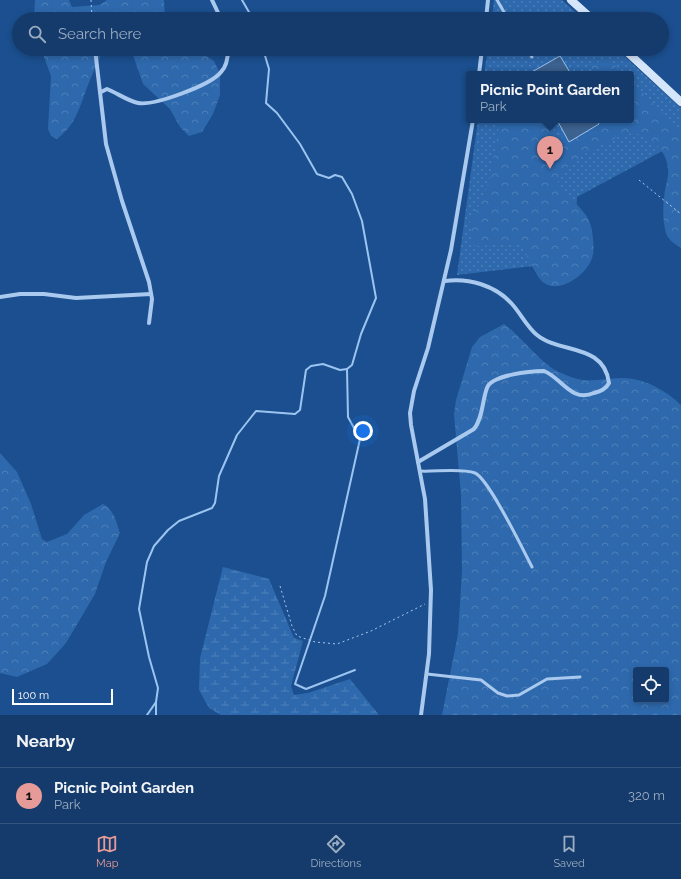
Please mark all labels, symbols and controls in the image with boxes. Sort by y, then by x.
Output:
search box [12,12,669,56]
icon: search [26,23,48,45]
text: Search here [58,25,141,43]
popup [466,71,634,123]
text: Picnic Point Garden [480,81,620,99]
text: Park [480,99,507,114]
pin: 1 [537,136,563,169]
your location [353,421,373,441]
map controls [633,667,669,703]
button: locate [633,667,669,703]
scale bar [12,687,113,706]
text: 100 m [18,689,49,702]
text: Nearby [16,731,75,751]
text: Picnic Point Garden [54,779,194,797]
text: 1 [26,788,32,803]
text: 320 m [628,788,665,803]
text: Park [54,797,81,812]
tab: Map [96,833,118,870]
tab: Directions [311,833,361,870]
tab: Saved [553,833,585,870]

